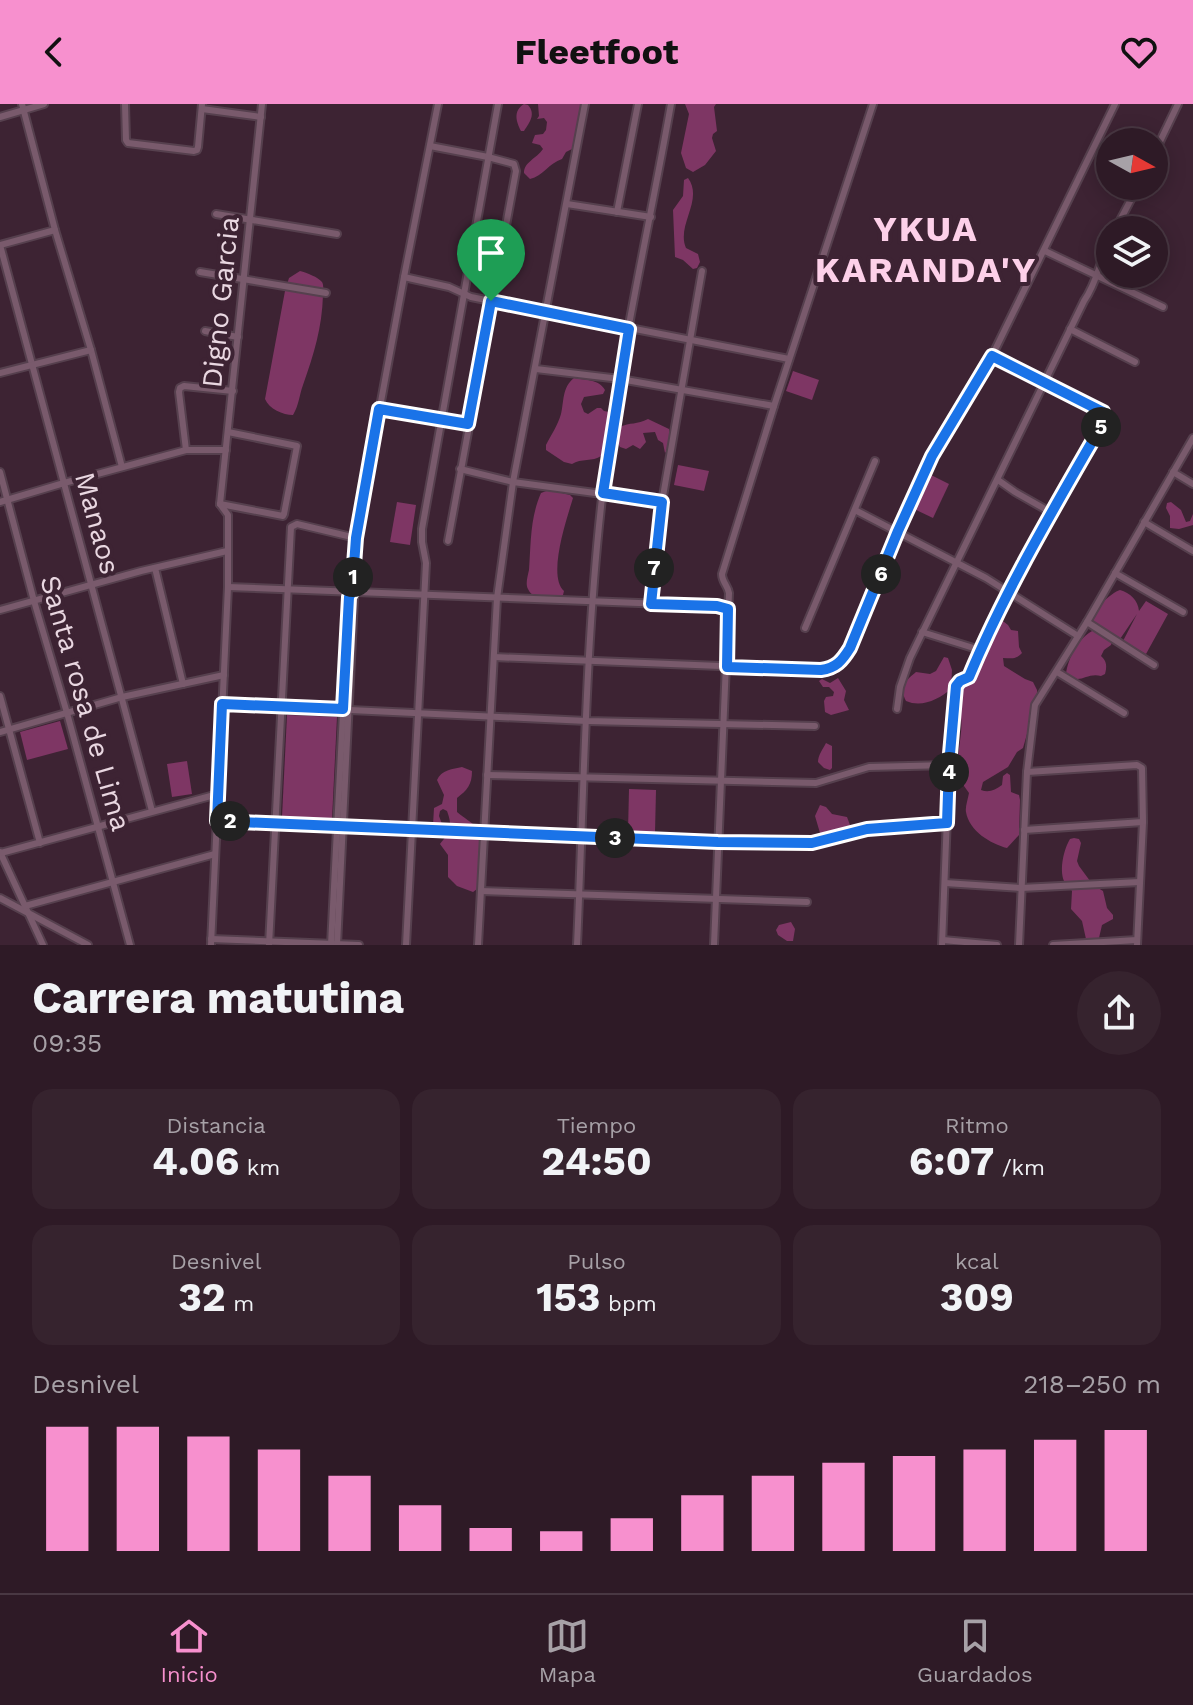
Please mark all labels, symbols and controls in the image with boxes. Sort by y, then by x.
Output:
icon: back [32,30,76,74]
icon: heart [1117,30,1161,74]
text: Fleetfoot [514,31,679,73]
north arrow [1096,128,1168,200]
map controls [1096,128,1168,288]
district label: YKUA KARANDA'Y [815,208,1037,291]
street label: Digno Garcia [195,215,246,389]
button: layers [1096,216,1168,288]
pin [457,219,525,301]
icon: arrive [469,231,513,275]
pin: 5 [1081,407,1121,447]
text: 5 [1095,414,1107,439]
street label: Manaos [68,468,127,578]
pin: 7 [634,548,674,588]
pin: 6 [861,554,901,594]
text: 7 [647,555,661,580]
pin: 1 [333,557,373,597]
text: 6 [874,561,888,586]
text: 1 [348,564,358,589]
street label: Santa rosa de Lima [33,572,138,835]
pin: 4 [929,752,969,792]
text: 4 [942,759,956,784]
pin: 2 [210,801,250,841]
text: 2 [223,808,237,833]
pin: 3 [595,818,635,858]
text: 3 [608,825,622,850]
button: share [1077,971,1161,1055]
text: Carrera matutina [32,972,404,1024]
text: 09:35 [32,1028,102,1058]
text: Distancia [167,1113,266,1138]
text: Tiempo [557,1113,636,1138]
text: Ritmo [945,1113,1009,1138]
text: 4.06 [152,1138,239,1185]
text: 24:50 [541,1138,652,1185]
text: 6:07 [909,1138,994,1185]
text: km [239,1155,280,1180]
text: /km [994,1155,1045,1180]
text: Desnivel [171,1249,261,1274]
text: Pulso [567,1249,626,1274]
text: kcal [955,1249,999,1274]
text: 32 [178,1274,226,1321]
text: 153 [536,1274,601,1321]
text: 309 [940,1274,1014,1321]
text: m [226,1291,254,1316]
text: bpm [601,1291,657,1316]
text: Desnivel [32,1369,139,1399]
text: 218–250 m [1023,1369,1161,1399]
tab: Inicio [160,1614,218,1687]
tab: Mapa [539,1614,596,1687]
tab: Guardados [917,1614,1032,1687]

